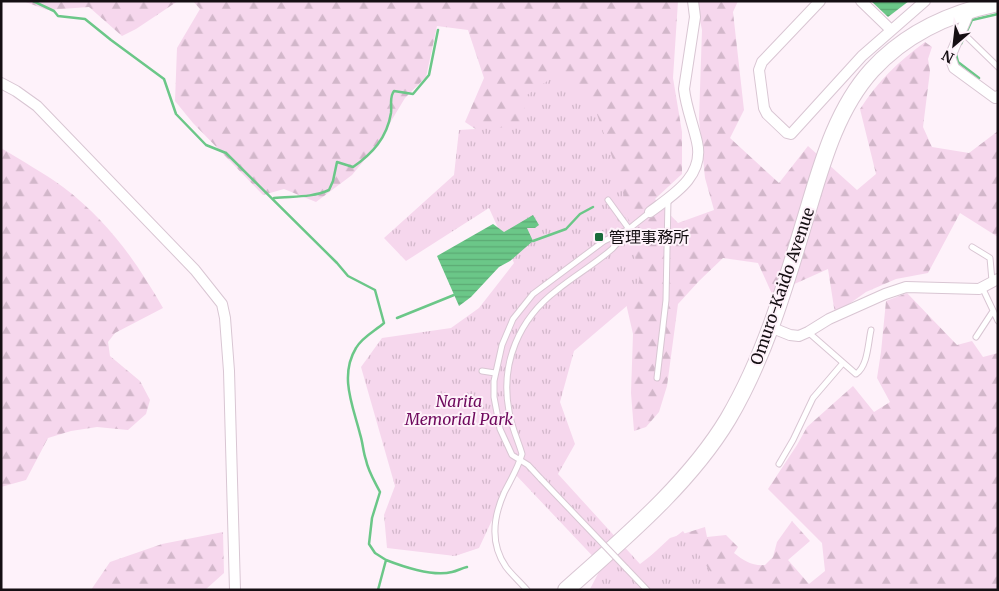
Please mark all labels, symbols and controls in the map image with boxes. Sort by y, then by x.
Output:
north arrow [929,20,979,70]
text: N [939,46,957,67]
street label: Omuro-Kaido Avenue [746,205,818,367]
place label: 管理事務所 [609,227,689,247]
marker: 管理事務所 [593,231,605,243]
park label: Narita Memorial Park [404,391,513,429]

